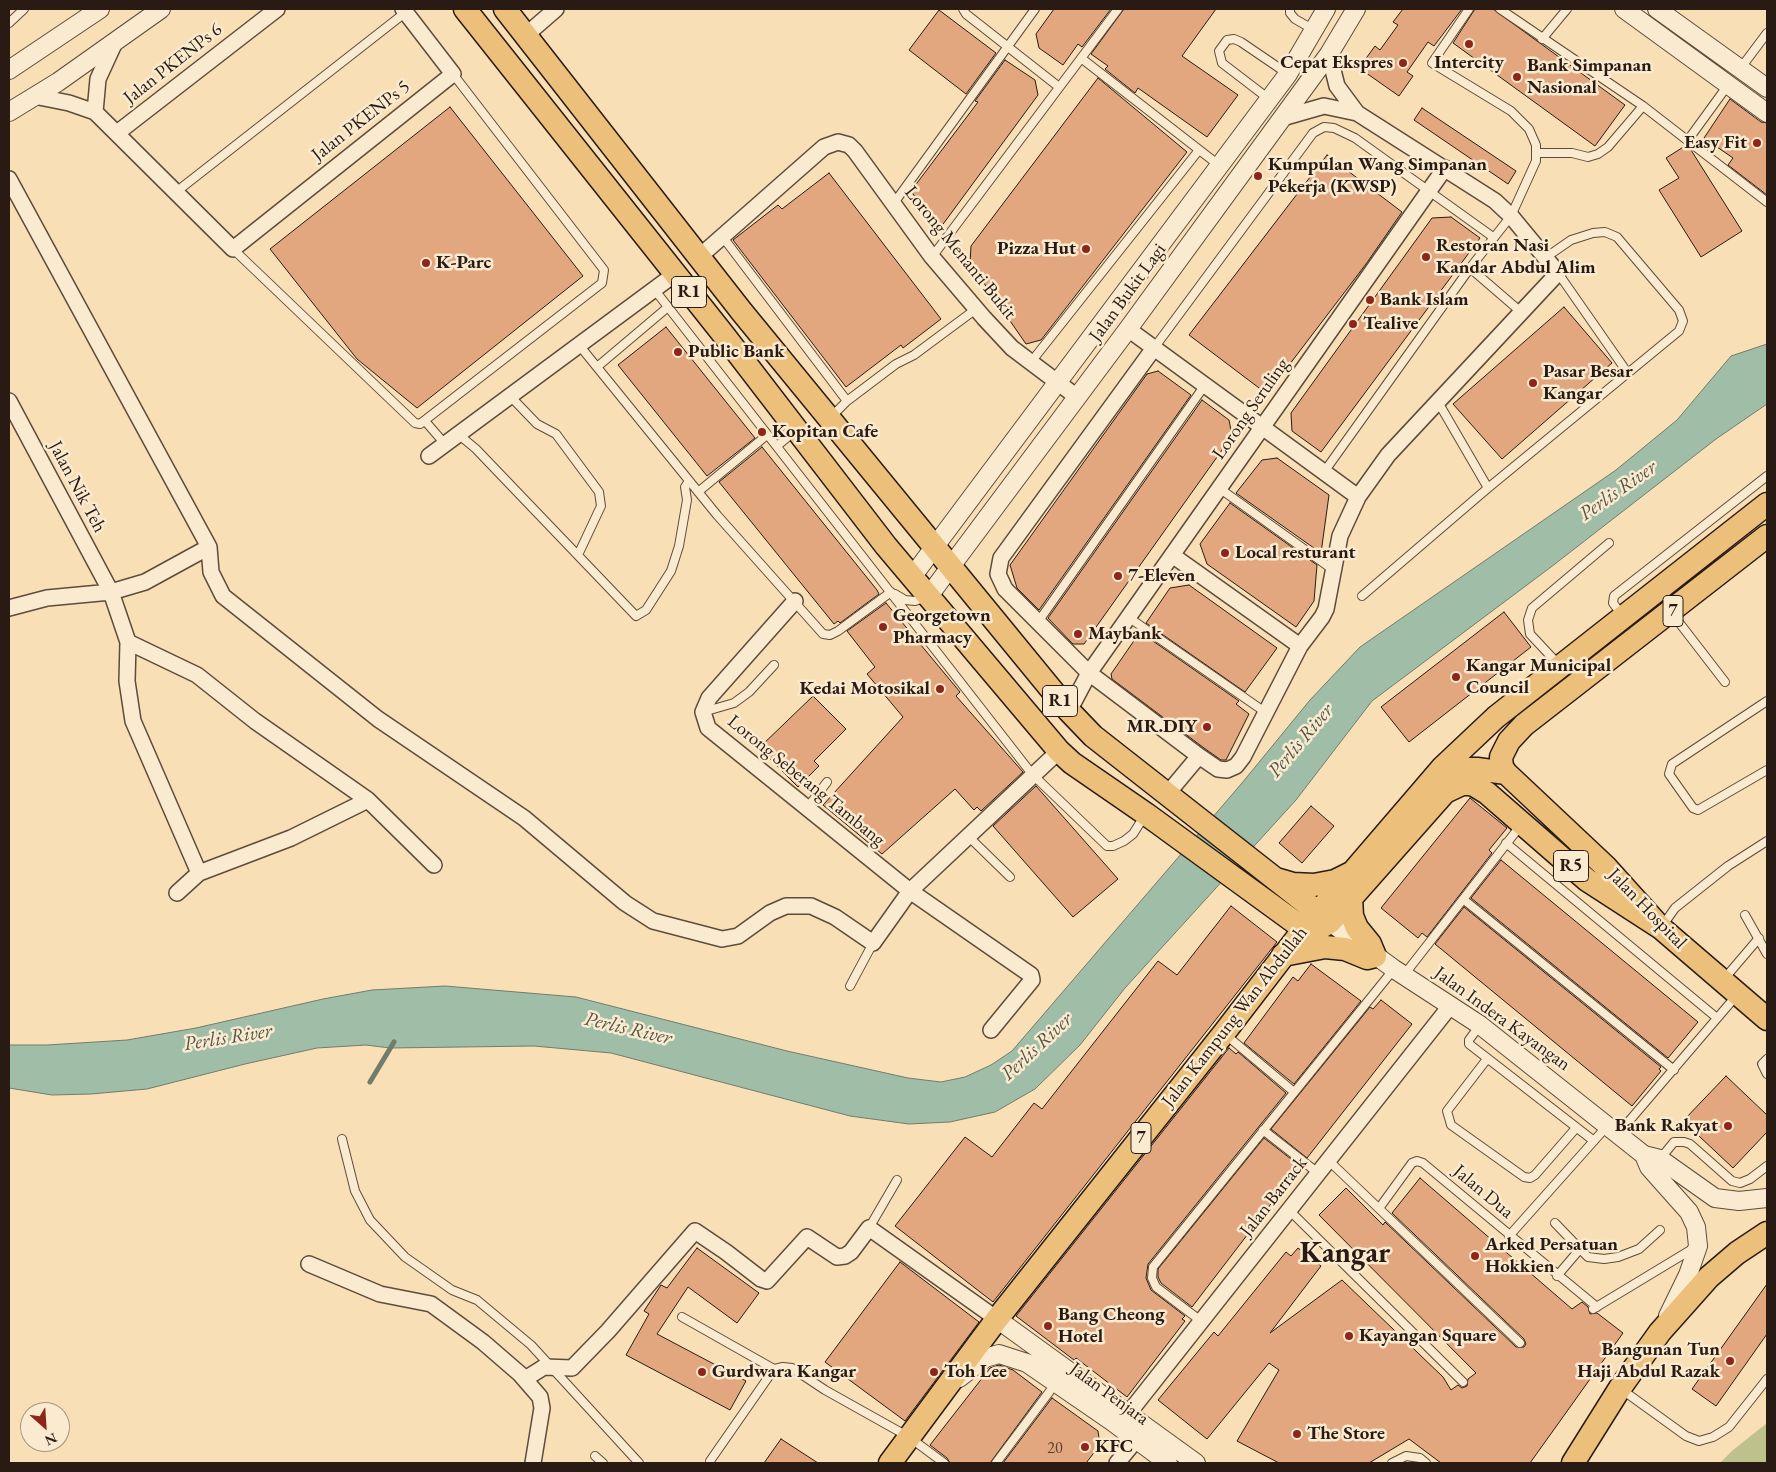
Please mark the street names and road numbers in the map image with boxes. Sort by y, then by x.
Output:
street label: Jalan PKENPs 6 [119,18,227,110]
street label: Jalan PKENPs 5 [307,75,415,167]
street label: Lorong Menanti Bukit [899,182,1021,324]
street label: Jalan Bukit Lagi [1085,239,1171,347]
road number: R1 [672,276,706,308]
street label: Lorong Seruling [1208,354,1294,464]
street label: Jalan Nik Teh [43,437,111,537]
road number: 7 [1663,596,1683,626]
road number: R1 [1042,686,1078,716]
street label: Lorong Seberang Tambang [723,710,889,852]
road number: R5 [1554,850,1588,881]
street label: Jalan Hospital [1603,864,1691,954]
street label: Jalan Kampung Wan Abdullah [1157,922,1313,1112]
street label: Jalan Indera Kayangan [1429,962,1575,1076]
road number: 7 [1131,1122,1151,1154]
street label: Jalan Barrack [1236,1152,1312,1242]
street label: Jalan Dua [1448,1160,1518,1224]
street label: Jalan Penjara [1065,1358,1153,1430]

